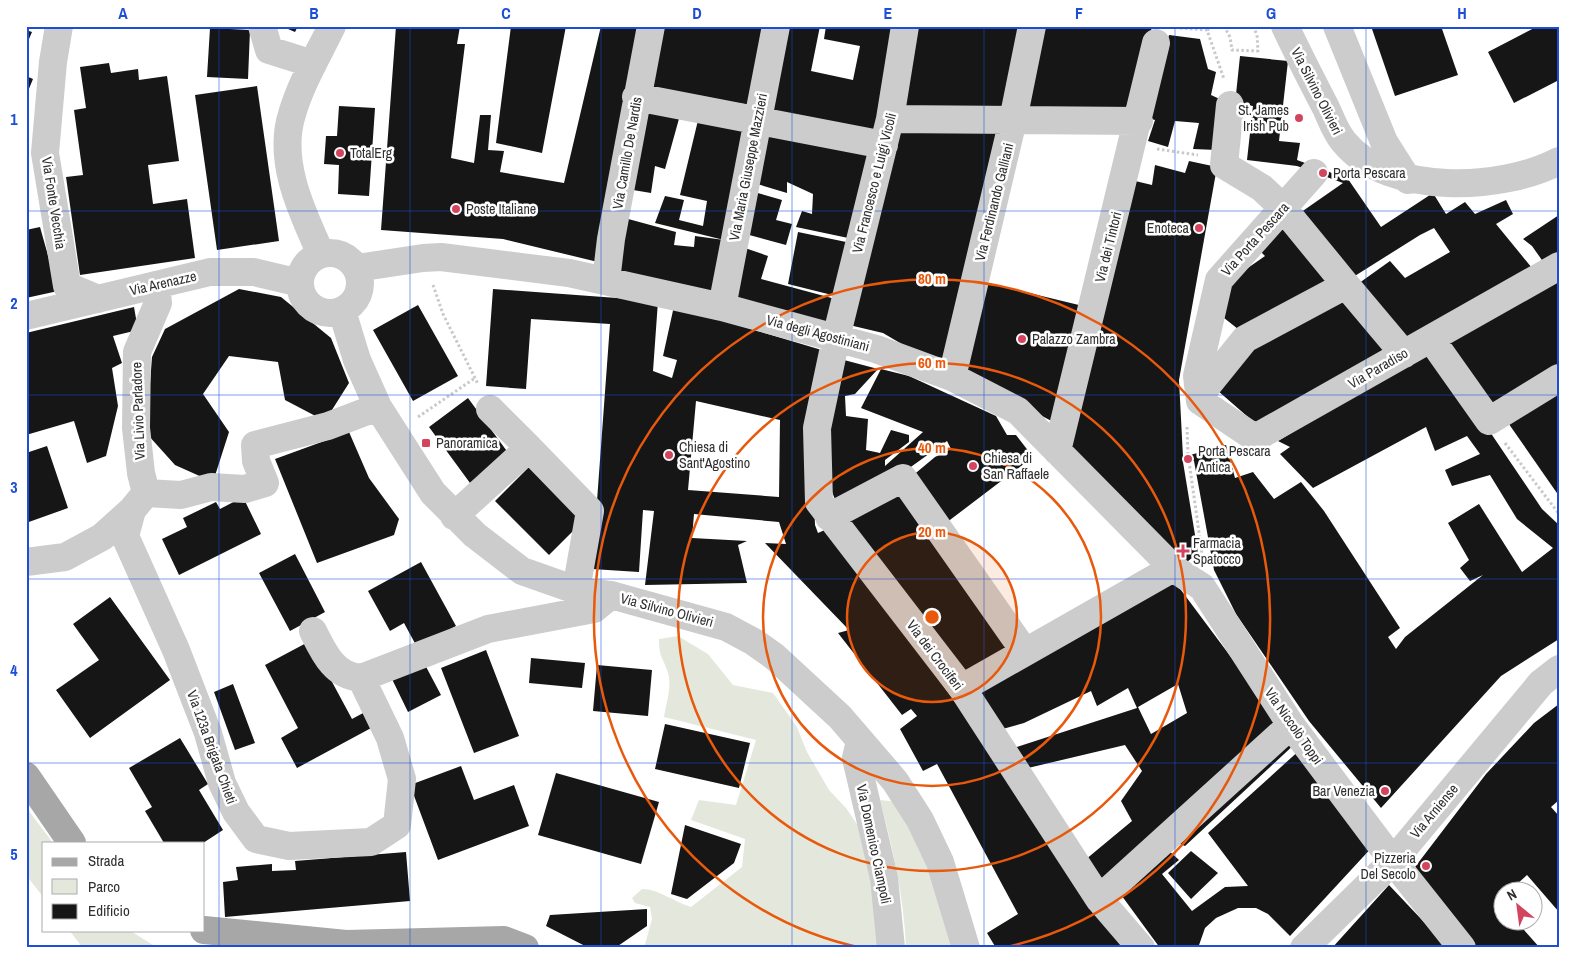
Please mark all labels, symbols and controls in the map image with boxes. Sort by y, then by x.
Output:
text: A [118,2,128,24]
text: B [309,2,319,24]
text: C [501,2,511,24]
text: D [692,2,702,24]
text: E [884,2,893,24]
text: F [1075,2,1083,24]
text: G [1266,2,1276,24]
text: H [1457,2,1467,24]
street label: Via Silvino Olivieri [1287,44,1347,138]
street label: Via Maria Giuseppe Mazzieri [725,92,771,242]
street label: Via Camillo De Nardis [608,95,646,211]
place label: St. James Irish Pub [1238,101,1289,135]
text: 1 [10,108,18,130]
street label: Via Francesco e Luigi Vicoli [848,111,900,255]
marker: St. James Irish Pub [1293,112,1305,124]
street label: Via Ferdinando Galliani [971,141,1017,263]
place label: TotalErg [350,144,393,162]
marker: TotalErg [334,147,346,159]
street label: Via Fonte Vecchia [38,156,70,251]
place label: Porta Pescara [1333,164,1406,182]
marker: Porta Pescara [1317,167,1329,179]
street label: Via Porta Pescara [1217,198,1293,280]
place label: Poste Italiane [466,200,536,218]
marker: Poste Italiane [450,203,462,215]
street label: Via dei Tintori [1091,210,1125,284]
place label: Enoteca [1147,219,1190,237]
marker: Enoteca [1193,222,1205,234]
street label: Via Arenazze [128,267,198,299]
text: 80 m [918,268,946,289]
text: 2 [10,292,18,314]
street label: Via degli Agostiniani [765,311,871,355]
place label: Palazzo Zambra [1032,330,1116,348]
marker: Palazzo Zambra [1016,333,1028,345]
street label: Via Paradiso [1345,344,1411,392]
text: 60 m [918,352,946,373]
street label: Via Livio Parladore [127,362,149,460]
place label: Panoramica [436,434,499,452]
marker: Panoramica [420,437,432,449]
text: 40 m [918,437,946,458]
place label: Chiesa di Sant'Agostino [679,438,750,472]
place label: Porta Pescara Antica [1197,442,1271,476]
marker: Chiesa di Sant'Agostino [663,449,675,461]
place label: Chiesa di San Raffaele [983,449,1049,483]
marker: Porta Pescara Antica [1182,453,1194,465]
marker: Chiesa di San Raffaele [967,460,979,472]
text: 3 [10,476,18,498]
text: 20 m [918,521,946,542]
place label: Farmacia Spatocco [1193,534,1242,568]
marker: Farmacia Spatocco [1177,545,1189,557]
street label: Via Silvino Olivieri [619,589,715,631]
centre of rings [923,608,941,626]
street label: Via dei Crociferi [903,616,967,694]
text: 4 [10,659,18,681]
street label: Via Niccolò Toppi [1261,684,1327,768]
street label: Via 123a Brigata Chieti [183,688,241,806]
street label: Via Arniense [1406,780,1462,842]
place label: Bar Venezia [1312,782,1376,800]
street label: Via Domenico Ciampoli [853,783,895,905]
marker: Bar Venezia [1379,785,1391,797]
legend [42,842,205,932]
text: 5 [10,843,18,865]
place label: Pizzeria Del Secolo [1360,849,1417,883]
text: Strada [88,850,124,871]
marker: Pizzeria Del Secolo [1420,860,1432,872]
text: Parco [88,876,120,897]
north arrow [1492,882,1542,932]
text: N [1504,885,1520,905]
text: Edificio [88,900,130,921]

